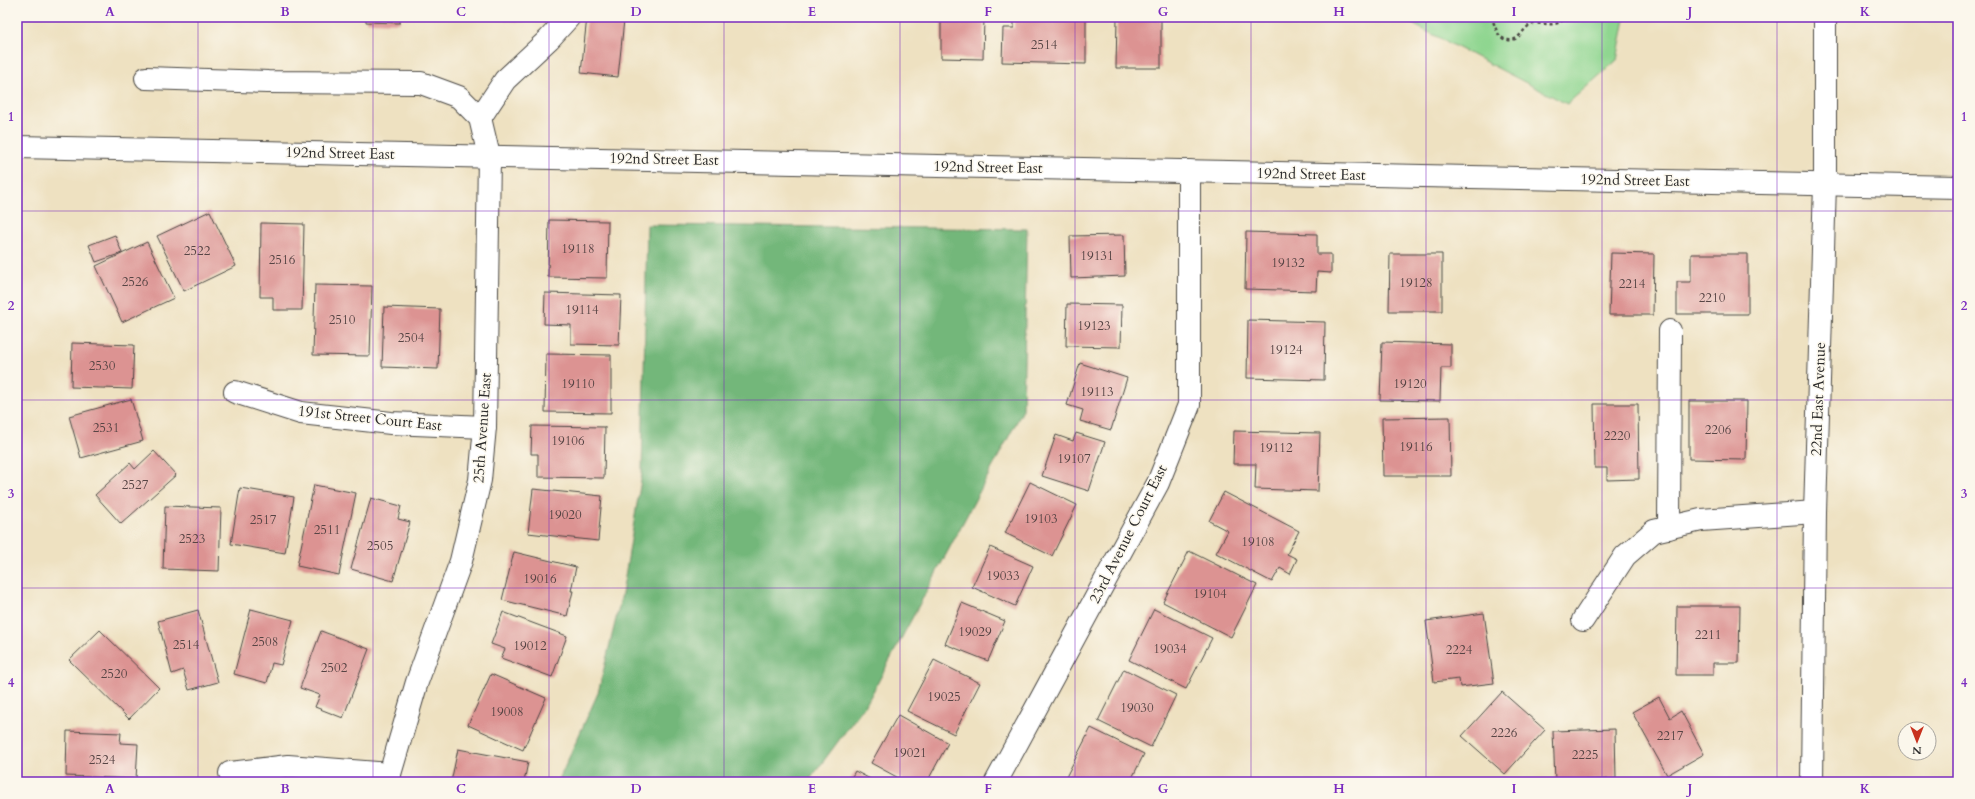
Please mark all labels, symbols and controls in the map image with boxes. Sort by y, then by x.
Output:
text: A [105,3,115,21]
text: B [280,3,290,21]
text: C [456,3,466,21]
text: D [630,3,642,21]
text: E [808,3,816,21]
text: F [984,3,992,21]
text: G [1158,3,1169,21]
text: H [1333,3,1345,21]
text: I [1511,3,1517,21]
text: J [1686,3,1693,21]
text: K [1860,3,1871,21]
house number: 2514 [1031,36,1058,54]
text: 1 [8,108,14,126]
text: 1 [1961,108,1967,126]
street label: 192nd Street East [285,142,395,164]
street label: 192nd Street East [609,148,719,170]
street label: 192nd Street East [933,156,1043,178]
street label: 192nd Street East [1256,163,1366,185]
street label: 192nd Street East [1580,169,1690,191]
house number: 19118 [561,240,595,258]
house number: 2522 [184,242,211,260]
house number: 19131 [1080,247,1114,265]
house number: 2516 [269,251,296,269]
house number: 19132 [1271,254,1305,272]
house number: 2526 [122,273,149,291]
house number: 19128 [1399,274,1433,292]
house number: 2214 [1619,275,1646,293]
house number: 2210 [1699,289,1726,307]
text: 2 [8,297,15,315]
text: 2 [1961,297,1968,315]
house number: 19114 [565,301,599,319]
house number: 2510 [329,311,356,329]
house number: 19123 [1077,317,1111,335]
house number: 2504 [398,329,425,347]
house number: 19124 [1269,341,1303,359]
street label: 22nd East Avenue [1806,341,1830,456]
house number: 2530 [89,357,116,375]
street label: 25th Avenue East [468,372,496,484]
house number: 19110 [561,375,595,393]
house number: 19120 [1393,375,1427,393]
house number: 19113 [1080,383,1114,401]
street label: 191st Street Court East [297,401,443,436]
house number: 2531 [93,419,119,437]
house number: 2206 [1705,421,1732,439]
house number: 2220 [1604,427,1631,445]
house number: 19106 [551,432,585,450]
house number: 19116 [1399,438,1433,456]
house number: 19112 [1259,439,1293,457]
house number: 19107 [1057,450,1091,468]
street label: 23rd Avenue Court East [1084,461,1172,607]
house number: 2527 [122,476,149,494]
text: 3 [8,485,15,503]
text: 3 [1961,485,1968,503]
house number: 19020 [548,506,582,524]
house number: 19103 [1024,510,1058,528]
house number: 2517 [250,511,277,529]
house number: 2511 [314,521,340,539]
house number: 2523 [179,530,205,548]
house number: 19108 [1241,533,1275,551]
house number: 2505 [367,537,393,555]
house number: 19033 [986,567,1020,585]
house number: 19016 [523,570,557,588]
house number: 19104 [1193,585,1227,603]
house number: 19029 [958,623,992,641]
house number: 2211 [1695,626,1721,644]
house number: 2508 [252,633,278,651]
house number: 2514 [173,636,200,654]
house number: 19012 [513,637,547,655]
house number: 19034 [1153,640,1187,658]
house number: 2224 [1446,641,1473,659]
house number: 2502 [321,659,348,677]
house number: 2520 [101,665,128,683]
text: 4 [8,674,15,692]
text: 4 [1961,674,1968,692]
house number: 19025 [927,688,961,706]
house number: 19030 [1120,699,1154,717]
house number: 19008 [490,703,524,721]
north arrow [1897,721,1937,761]
house number: 2226 [1491,724,1518,742]
house number: 2217 [1657,727,1684,745]
text: N [1912,743,1922,758]
house number: 19021 [893,744,927,762]
house number: 2225 [1572,746,1598,764]
house number: 2524 [89,751,116,769]
text: A [105,780,115,798]
text: B [280,780,290,798]
text: C [456,780,466,798]
text: D [630,780,642,798]
text: E [808,780,816,798]
text: F [984,780,992,798]
text: G [1158,780,1169,798]
text: H [1333,780,1345,798]
text: I [1511,780,1517,798]
text: J [1686,780,1693,798]
text: K [1860,780,1871,798]

